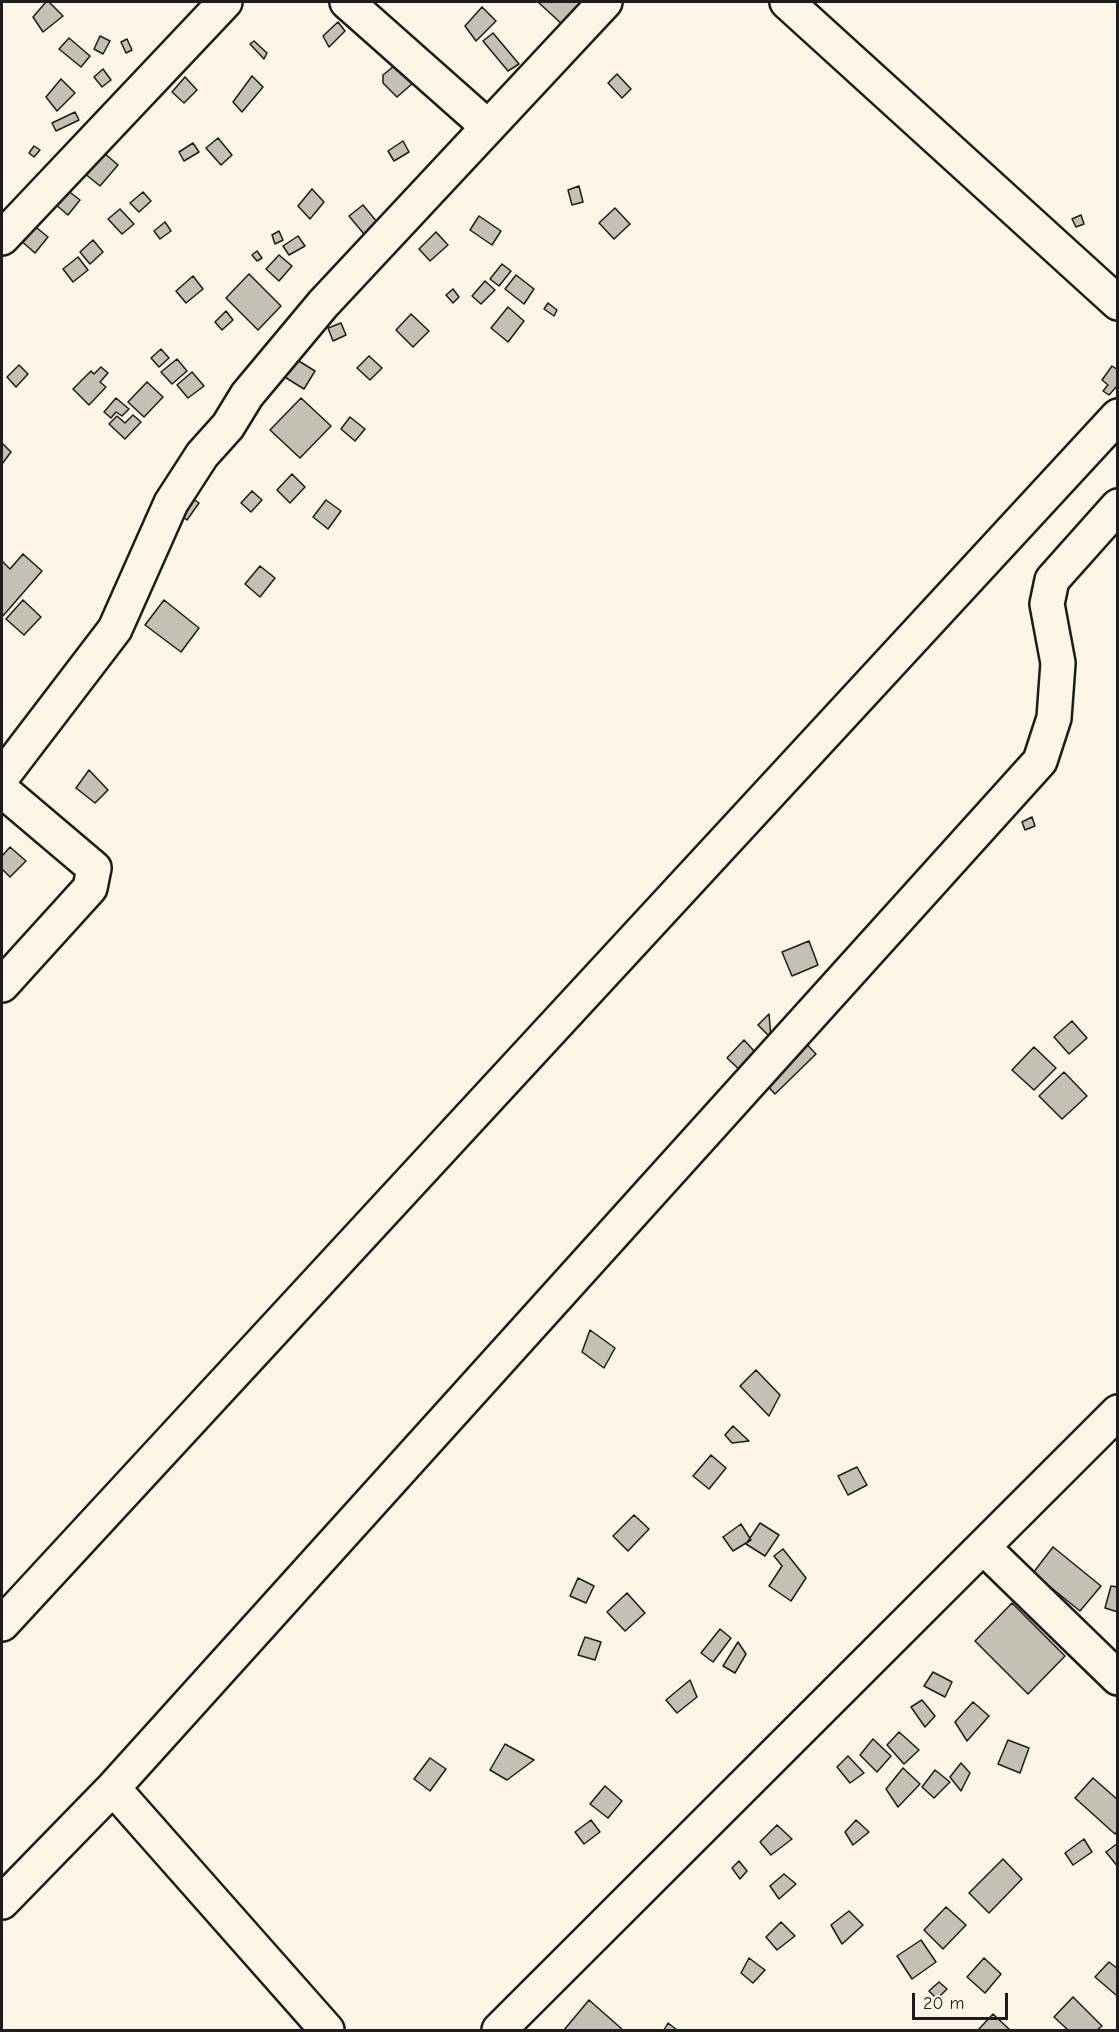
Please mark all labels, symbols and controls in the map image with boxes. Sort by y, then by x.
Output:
scale bar [915,1981,1011,2019]
text: 20 m [923,1993,964,2014]

